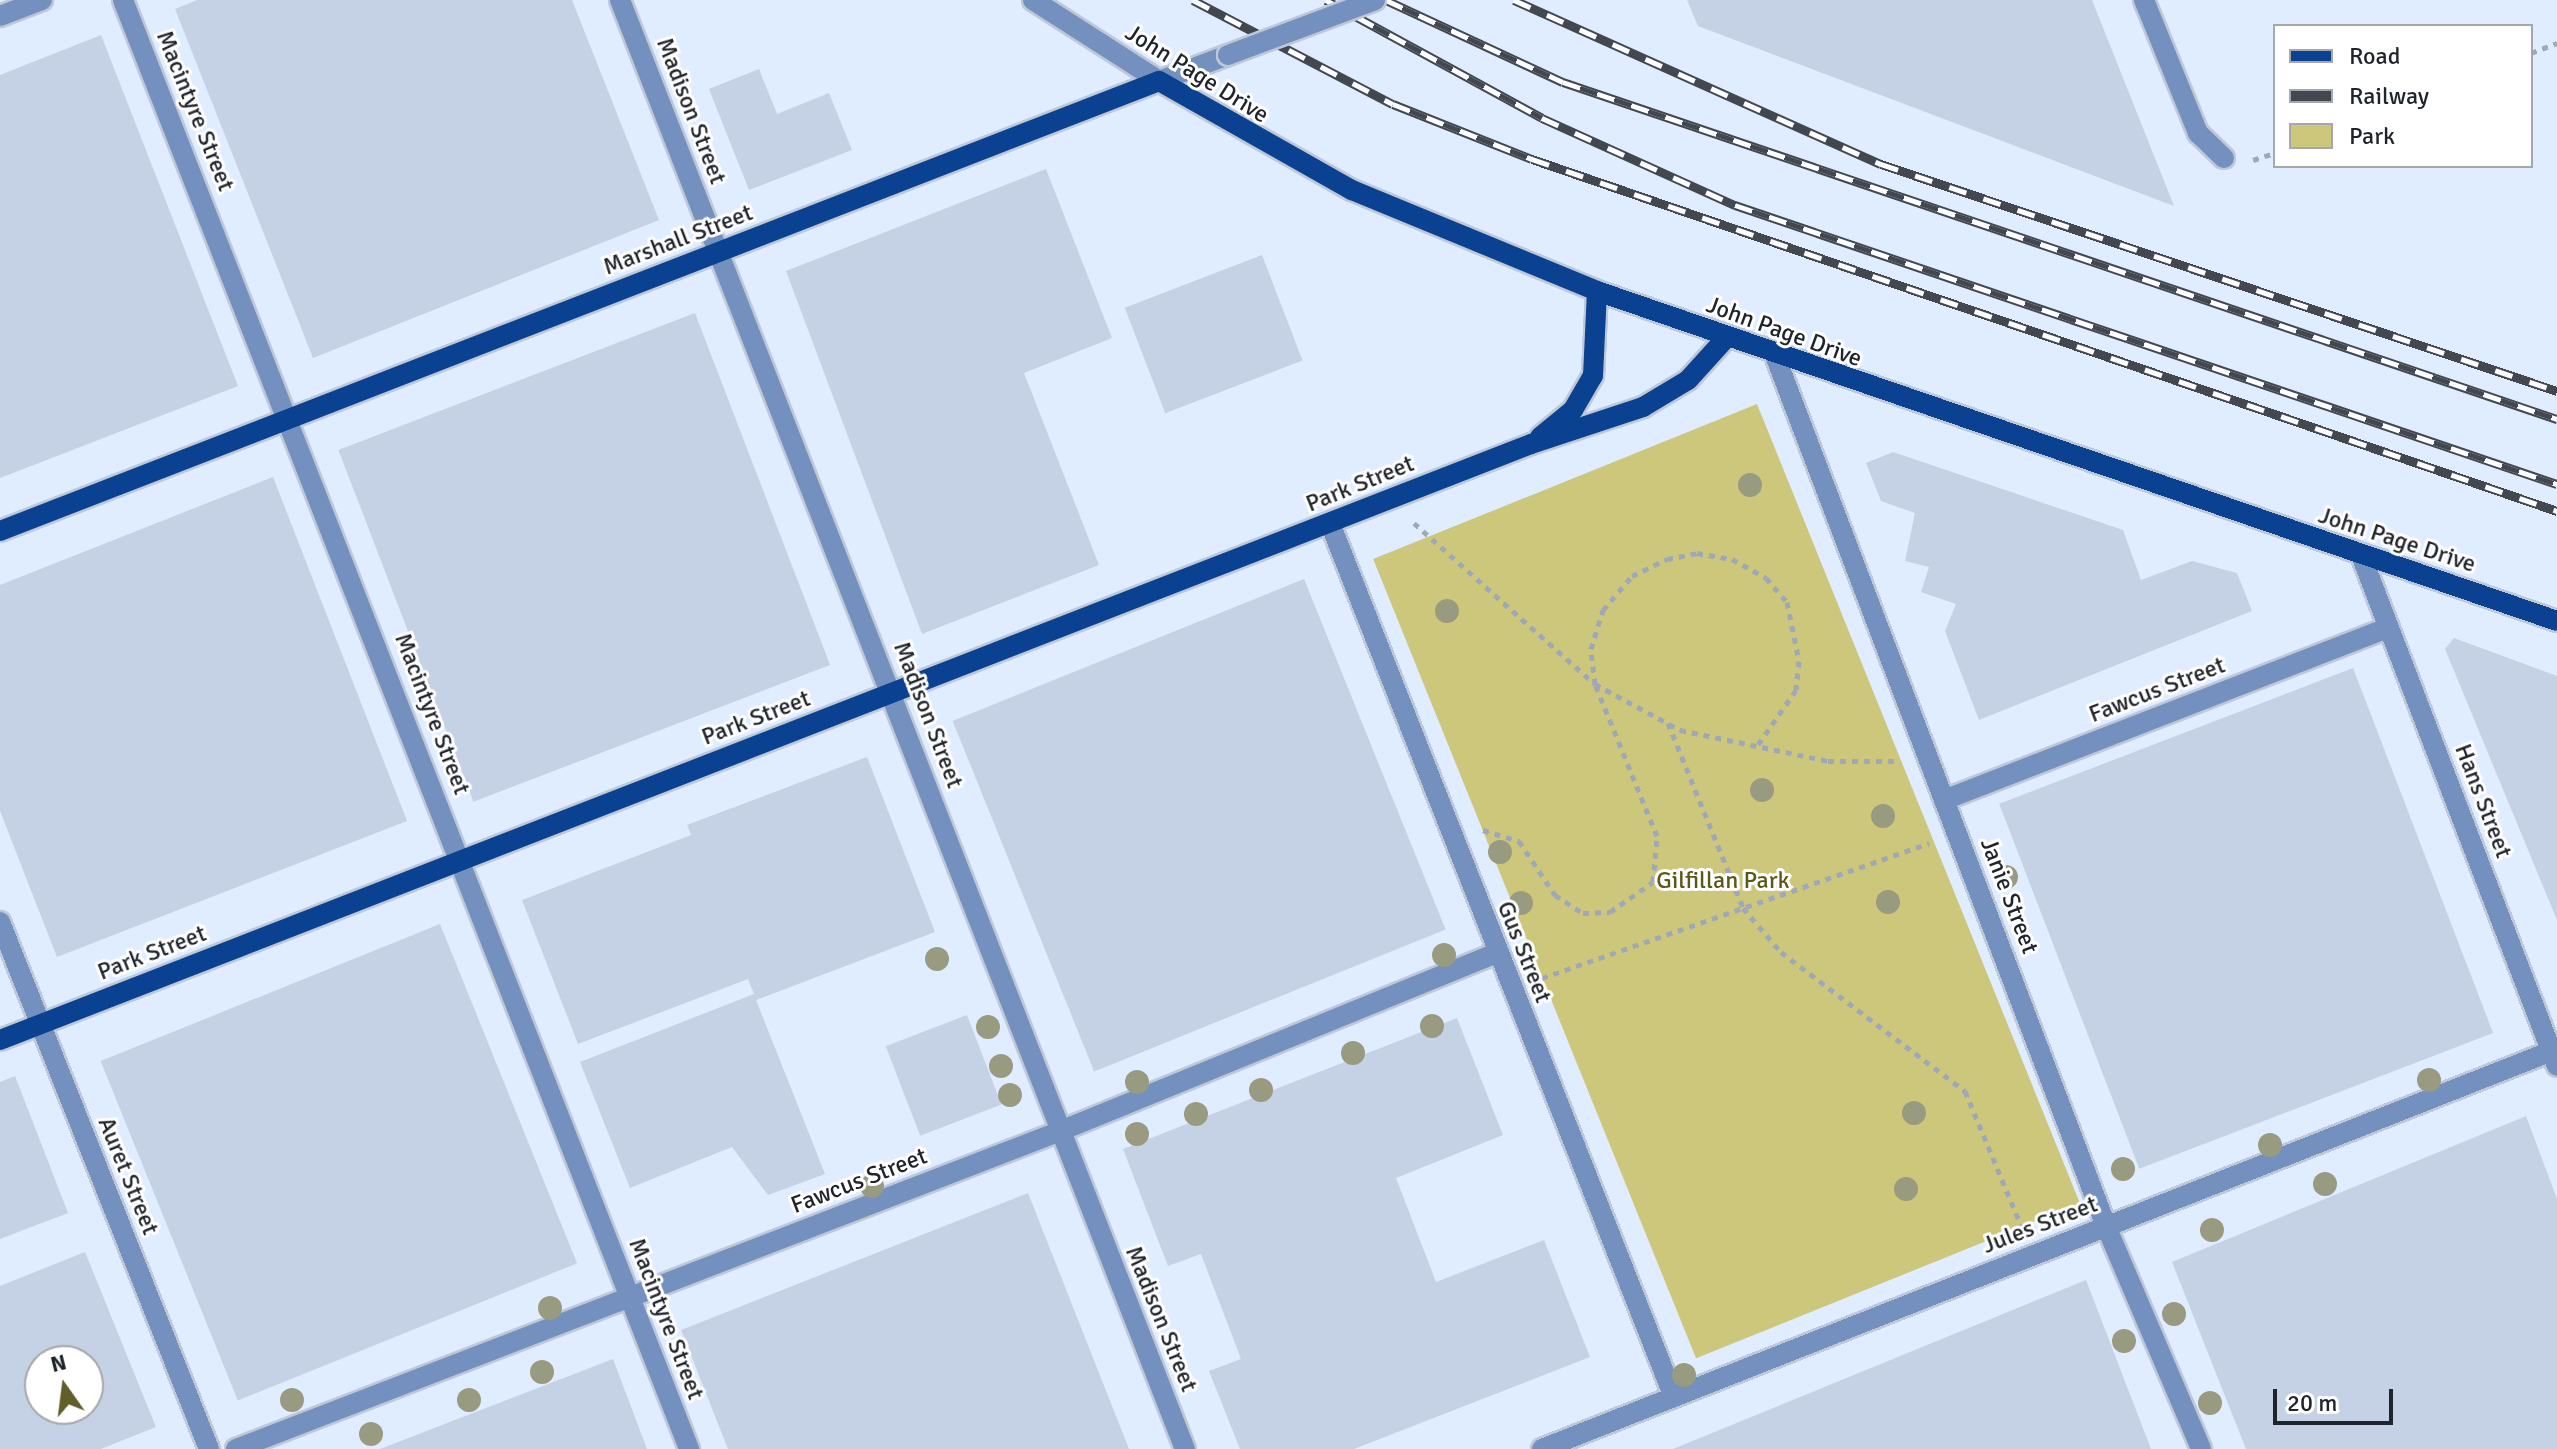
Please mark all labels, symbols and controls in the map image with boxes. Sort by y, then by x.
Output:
street label: John Page Drive [1120,18,1274,130]
legend [2273,24,2533,168]
street label: Macintyre Street [150,27,240,195]
street label: Madison Street [650,34,732,188]
text: Road [2349,41,2400,71]
text: Railway [2349,81,2429,111]
text: Park [2349,121,2395,151]
street label: Marshall Street [599,198,757,282]
street label: John Page Drive [1702,291,1866,373]
street label: Park Street [1302,449,1418,519]
street label: John Page Drive [2315,501,2479,579]
street label: Macintyre Street [388,629,476,799]
street label: Madison Street [887,638,969,792]
street label: Fawcus Street [2085,651,2229,729]
street label: Park Street [698,684,814,752]
street label: Hans Street [2448,740,2518,862]
street label: Janie Street [1974,834,2044,958]
park label: Gilfillan Park [1656,867,1790,895]
street label: Gus Street [1491,897,1557,1007]
street label: Park Street [94,919,210,987]
street label: Auret Street [91,1113,165,1239]
street label: Fawcus Street [787,1142,931,1220]
street label: Jules Street [1978,1190,2102,1260]
street label: Macintyre Street [622,1234,710,1404]
street label: Madison Street [1119,1242,1203,1396]
north arrow [24,1345,104,1425]
text: N [48,1348,69,1378]
scale bar [2277,1373,2397,1423]
text: 20 m [2287,1388,2337,1418]

